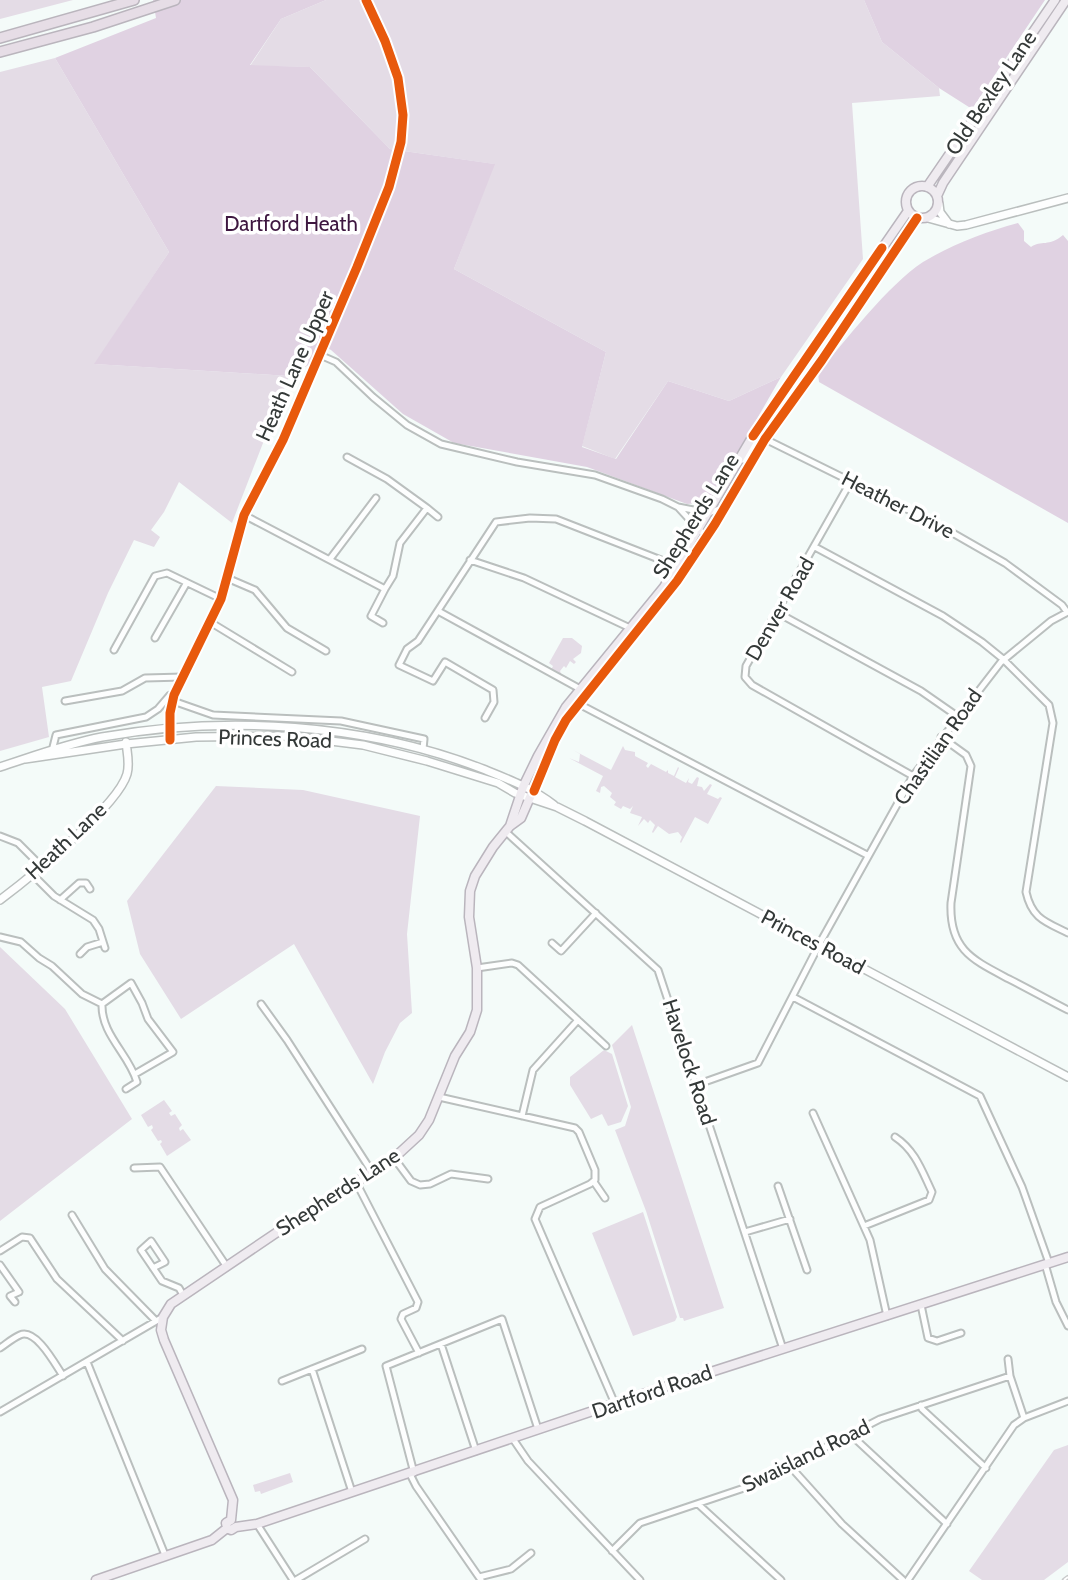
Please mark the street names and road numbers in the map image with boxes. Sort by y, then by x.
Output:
street label: Old Bexley Lane [940,26,1041,160]
street label: Heath Lane Upper [250,286,339,445]
street label: Shepherds Lane [647,448,744,583]
street label: Heather Drive [838,466,959,544]
street label: Denver Road [740,553,819,665]
street label: Chastilian Road [888,684,987,810]
street label: Princes Road [218,724,332,753]
street label: Heath Lane [20,797,111,884]
street label: Princes Road [757,904,869,979]
street label: Havelock Road [657,996,722,1128]
street label: Shepherds Lane [271,1142,405,1241]
street label: Dartford Road [588,1359,715,1424]
street label: Swaisland Road [738,1414,874,1497]

